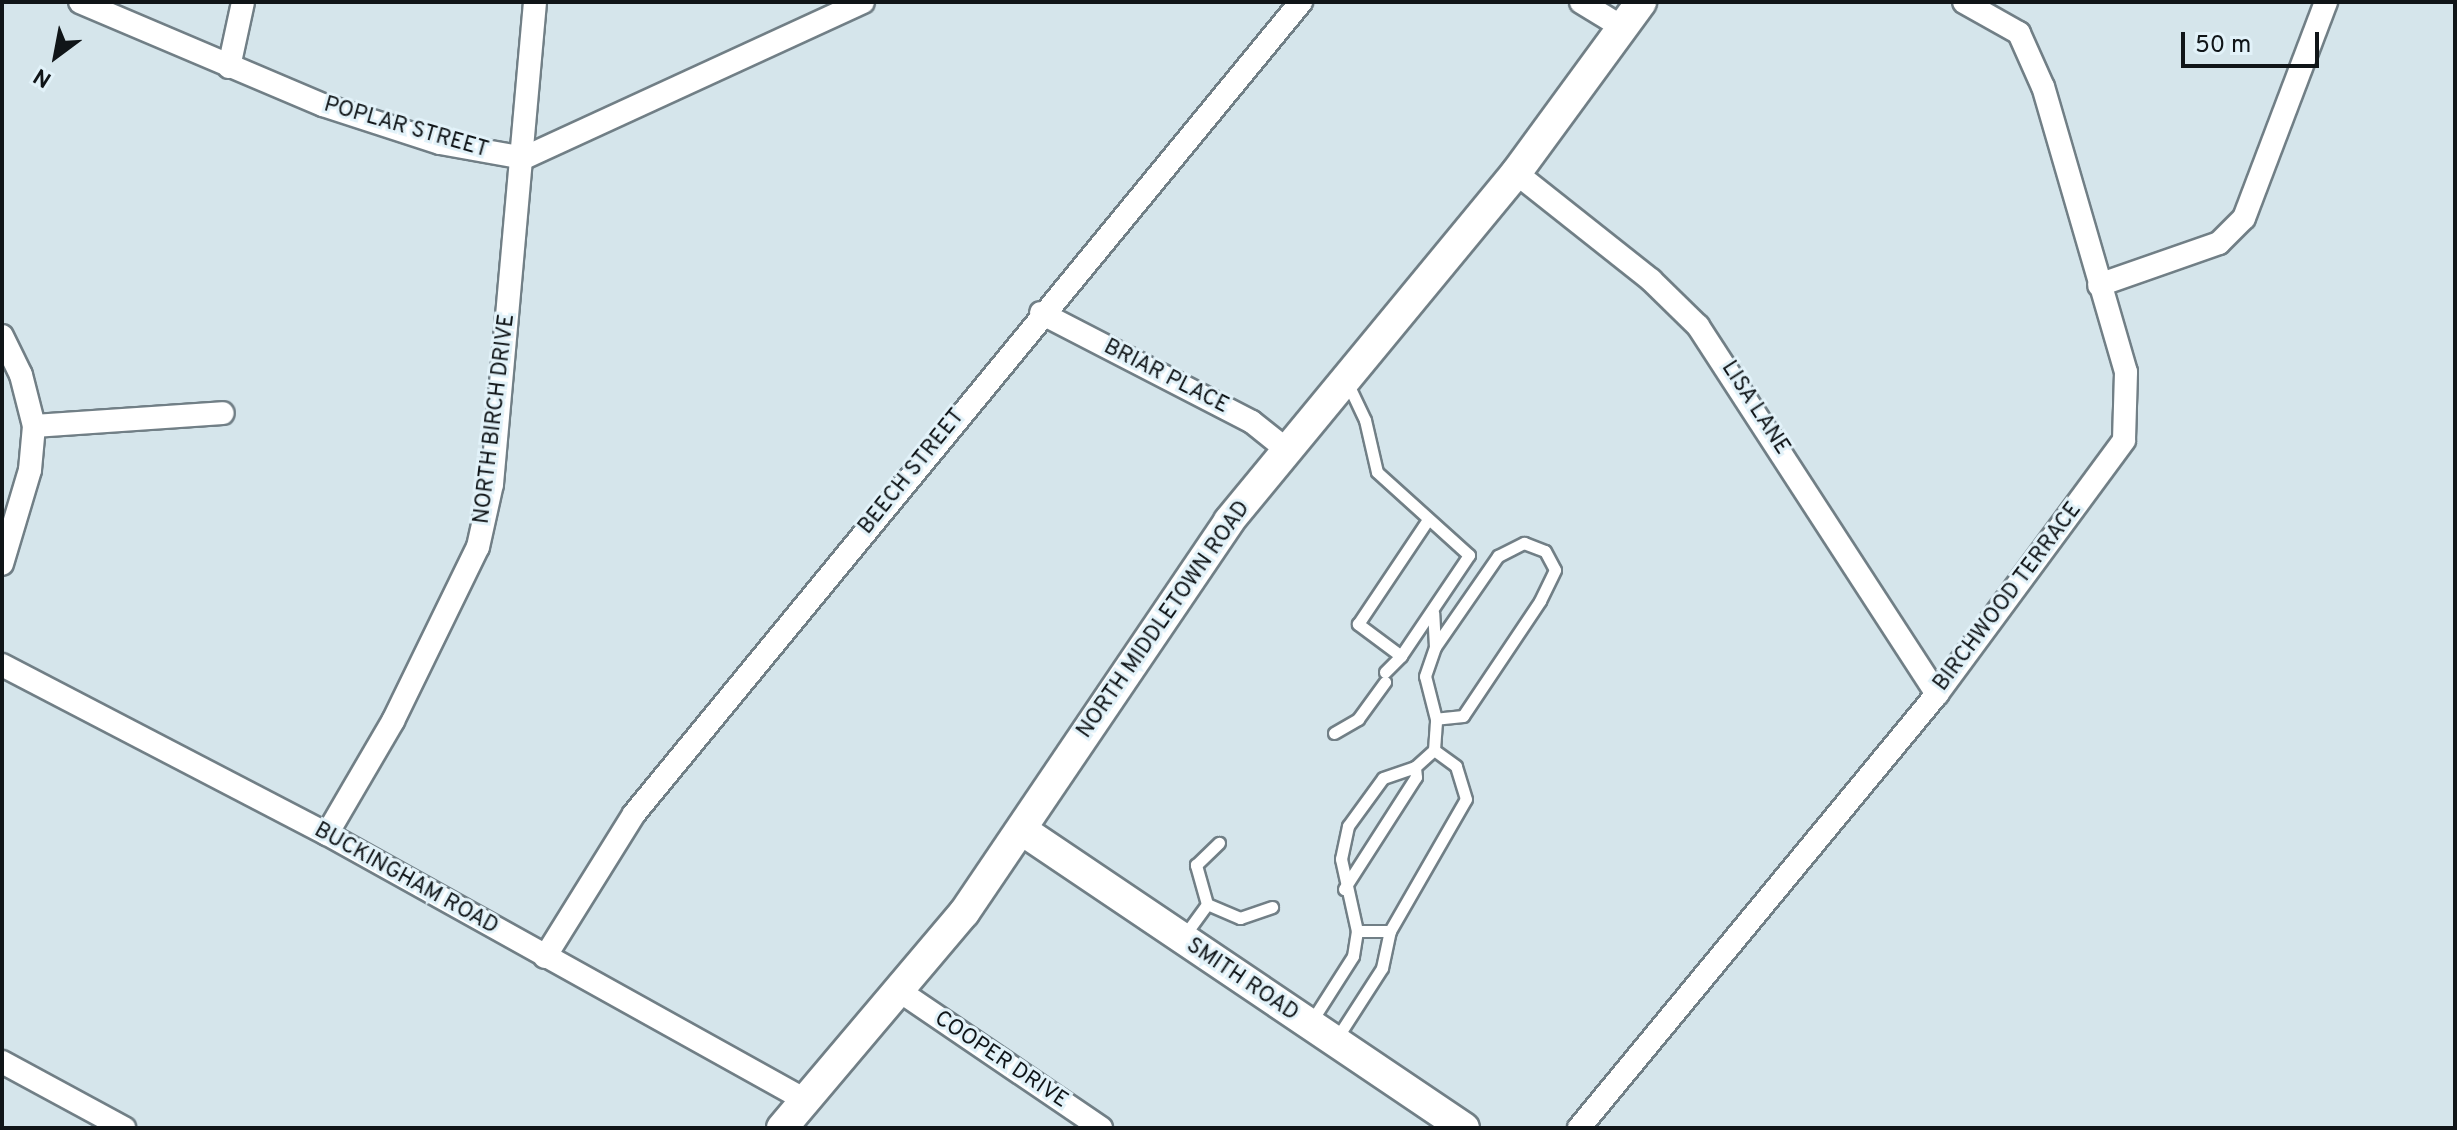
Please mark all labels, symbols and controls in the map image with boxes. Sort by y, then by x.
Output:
north arrow [16,16,96,96]
scale bar [2185,16,2323,66]
text: 50 m [2195,31,2251,61]
text: N [29,61,57,92]
street label: POPLAR STREET [321,92,491,164]
street label: NORTH BIRCH DRIVE [469,313,521,525]
street label: BRIAR PLACE [1099,334,1233,420]
street label: LISA LANE [1715,356,1795,460]
street label: BEECH STREET [853,404,971,540]
street label: NORTH MIDDLETOWN ROAD [1072,496,1256,744]
street label: BIRCHWOOD TERRACE [1928,497,2088,697]
street label: BUCKINGHAM ROAD [309,817,503,941]
street label: SMITH ROAD [1181,933,1303,1027]
street label: COOPER DRIVE [929,1006,1073,1114]

